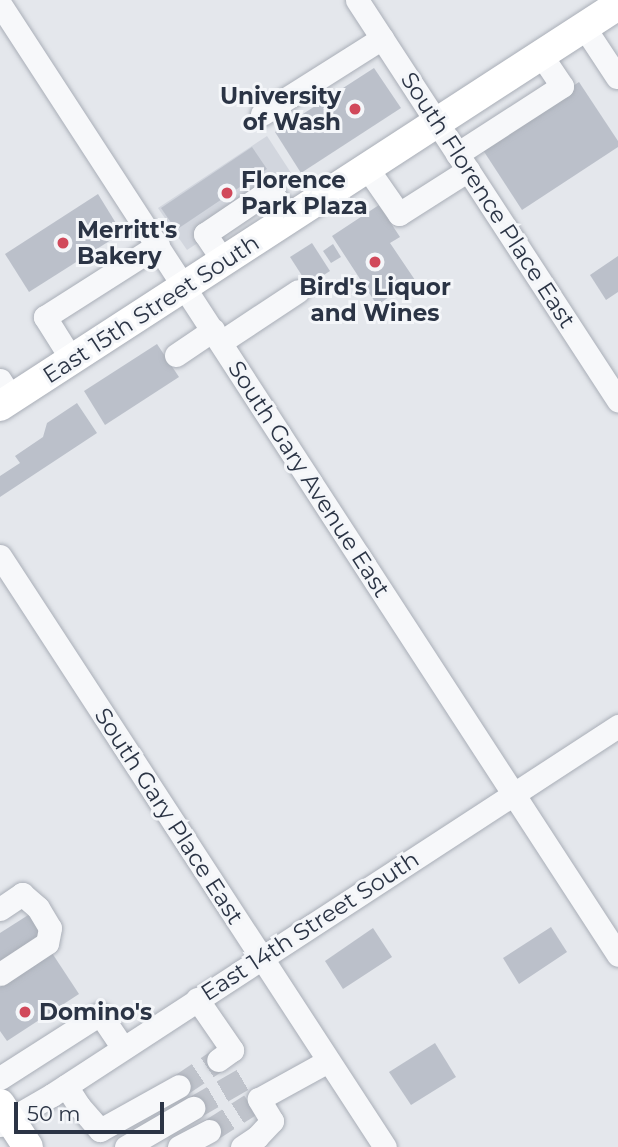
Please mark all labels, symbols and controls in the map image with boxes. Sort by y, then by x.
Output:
street label: South Florence Place East [395,67,581,333]
place label: University of Wash [220,82,341,136]
marker: University of Wash [347,101,363,117]
place label: Florence Park Plaza [241,166,368,220]
marker: Florence Park Plaza [219,185,235,201]
place label: Merritt's Bakery [77,216,177,270]
street label: East 15th Street South [38,229,264,389]
marker: Merritt's Bakery [55,235,71,251]
marker: Bird's Liquor and Wines [367,254,383,270]
place label: Bird's Liquor and Wines [299,273,451,327]
street label: South Gary Avenue East [222,356,396,602]
street label: South Gary Place East [89,703,249,929]
street label: East 14th Street South [196,845,424,1007]
place label: Domino's [39,998,152,1026]
marker: Domino's [17,1004,33,1020]
scale bar [18,1088,168,1132]
text: 50 m [27,1101,81,1126]

